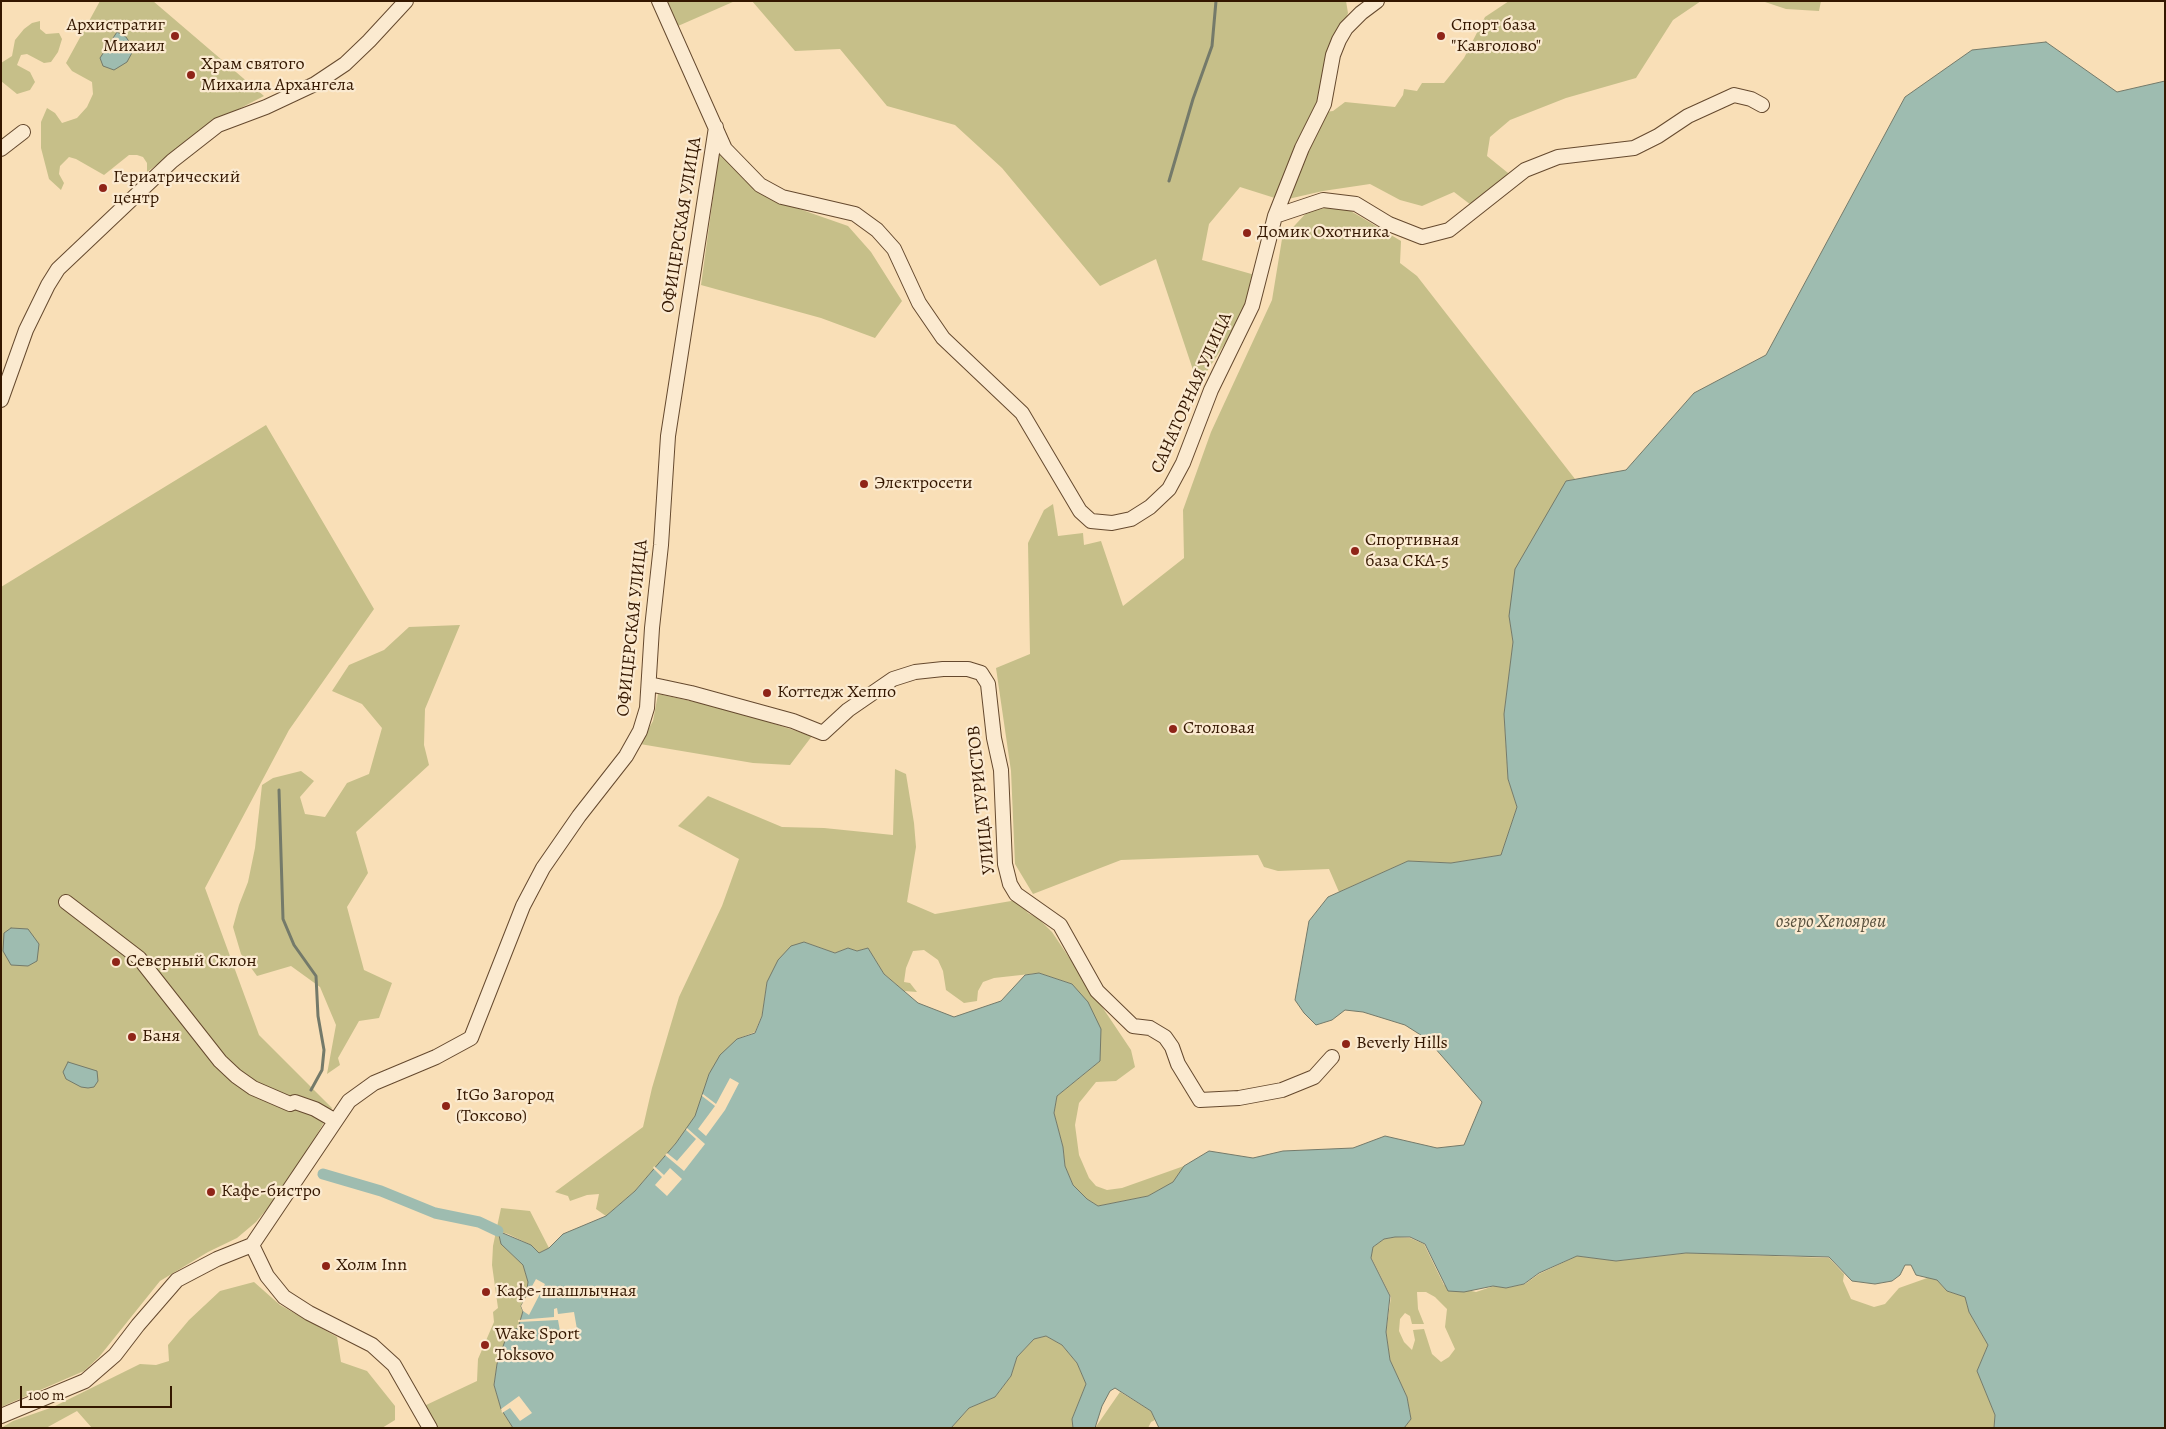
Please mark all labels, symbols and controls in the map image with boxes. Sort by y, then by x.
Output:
place label: Архистратиг Михаил [67,15,165,58]
place label: Спорт база "Кавголово" [1451,15,1541,58]
marker: Архистратиг Михаил [169,30,181,42]
marker: Спорт база "Кавголово" [1435,30,1447,42]
place label: Храм святого Михаила Архангела [201,54,354,96]
marker: Храм святого Михаила Архангела [185,69,197,81]
street label: ОФИЦЕРСКАЯ УЛИЦА [657,135,707,315]
place label: Гериатрический центр [113,167,240,210]
marker: Гериатрический центр [97,182,109,194]
place label: Домик Охотника [1257,222,1389,244]
marker: Домик Охотника [1241,227,1253,239]
street label: САНАТОРНАЯ УЛИЦА [1147,309,1237,477]
place label: Электросети [874,473,972,495]
marker: Электросети [858,478,870,490]
place label: Спортивная база СКА-5 [1365,530,1459,572]
street label: ОФИЦЕРСКАЯ УЛИЦА [613,538,653,718]
marker: Спортивная база СКА-5 [1349,545,1361,557]
place label: Коттедж Хеппо [777,682,896,704]
marker: Коттедж Хеппо [761,687,773,699]
place label: Столовая [1183,718,1255,740]
marker: Столовая [1167,723,1179,735]
street label: УЛИЦА ТУРИСТОВ [963,724,1001,876]
water label: озеро Хепоярви [1776,911,1886,933]
place label: Северный Склон [126,951,257,973]
marker: Северный Склон [110,956,122,968]
place label: Баня [142,1026,180,1048]
marker: Баня [126,1031,138,1043]
place label: Beverly Hills [1356,1033,1448,1055]
marker: Beverly Hills [1340,1038,1352,1050]
place label: ItGo Загород (Токсово) [456,1085,554,1128]
marker: ItGo Загород (Токсово) [440,1100,452,1112]
place label: Кафе-бистро [221,1181,321,1203]
marker: Кафе-бистро [205,1186,217,1198]
place label: Холм Inn [336,1255,407,1277]
marker: Холм Inn [320,1260,332,1272]
place label: Кафе-шашлычная [496,1281,636,1303]
marker: Кафе-шашлычная [480,1286,492,1298]
place label: Wake Sport Toksovo [495,1324,580,1366]
marker: Wake Sport Toksovo [479,1339,491,1351]
scale bar [22,1376,175,1408]
text: 100 m [28,1385,65,1405]

